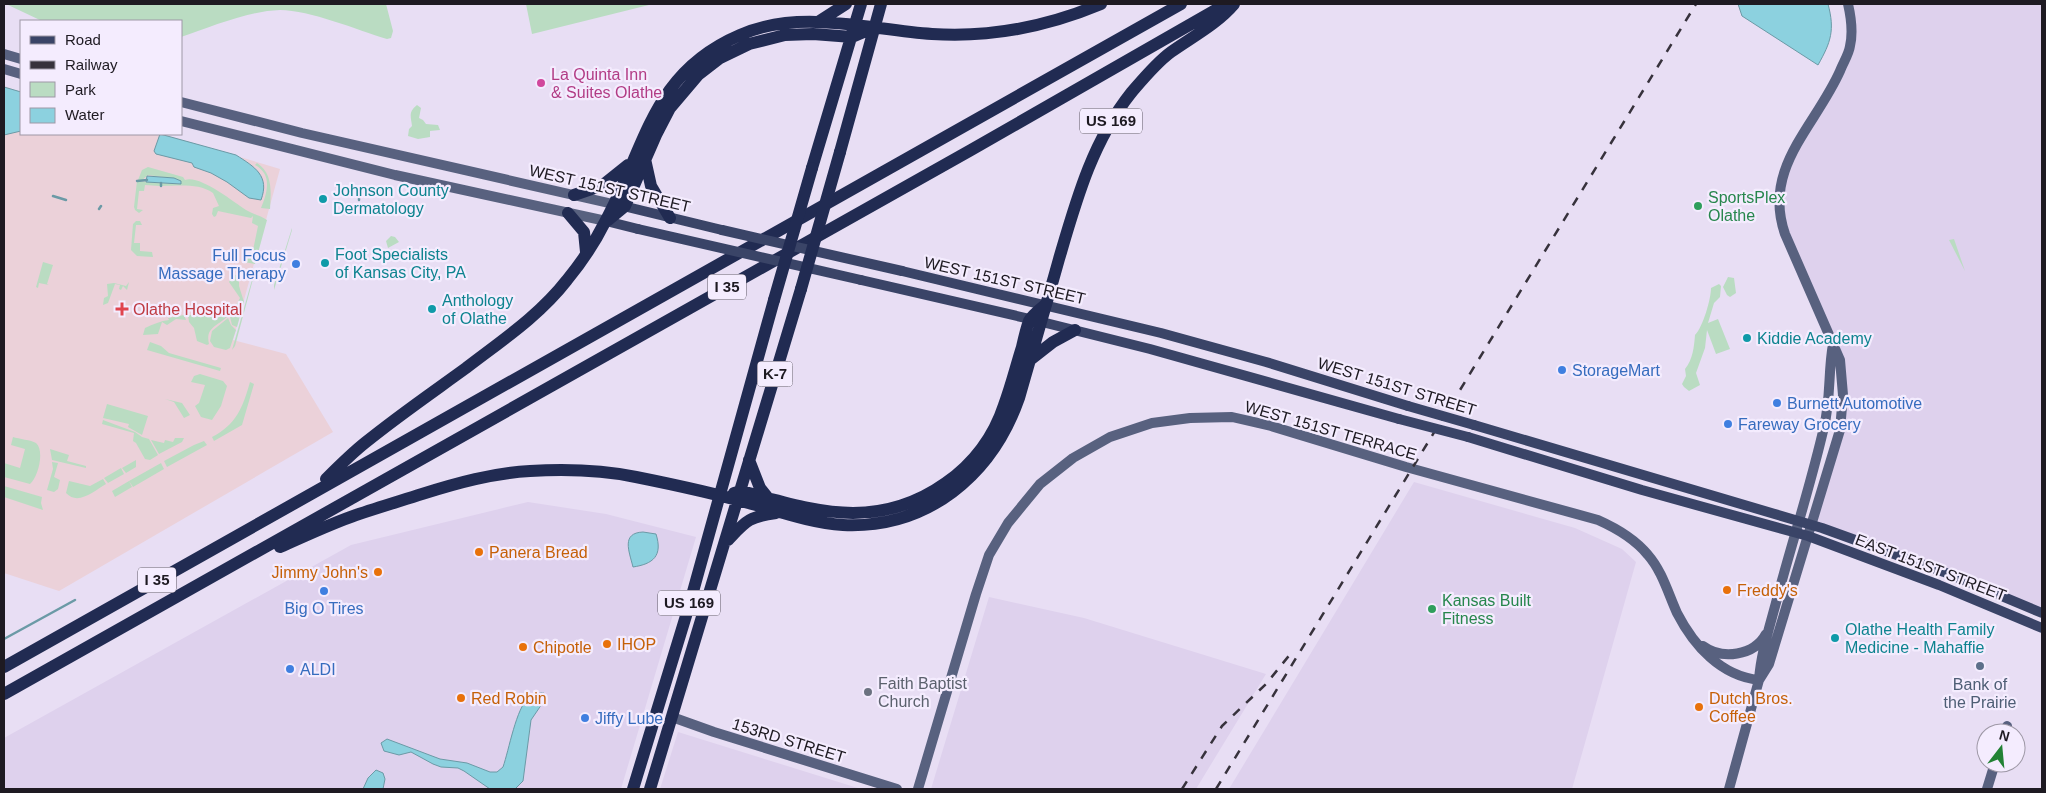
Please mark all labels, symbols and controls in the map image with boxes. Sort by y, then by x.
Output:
legend [20,20,182,135]
text: Road [65,31,101,48]
text: Railway [65,56,118,73]
place label: La Quinta Inn & Suites Olathe [551,66,662,101]
marker: La Quinta Inn & Suites Olathe [535,77,547,89]
text: Park [65,81,96,98]
text: Water [65,106,104,123]
road number: US 169 [1080,108,1142,134]
street label: WEST 151ST STREET [528,162,692,215]
place label: Johnson County Dermatology [333,182,449,217]
place label: SportsPlex Olathe [1708,189,1785,224]
marker: Johnson County Dermatology [317,193,329,205]
marker: SportsPlex Olathe [1692,200,1704,212]
place label: Foot Specialists of Kansas City, PA [335,246,466,281]
place label: Full Focus Massage Therapy [158,247,286,282]
street label: WEST 151ST STREET [923,254,1087,307]
marker: Foot Specialists of Kansas City, PA [319,257,331,269]
marker: Full Focus Massage Therapy [290,258,302,270]
road number: I 35 [708,274,746,300]
place label: Anthology of Olathe [442,292,513,327]
place label: Olathe Hospital [133,301,242,318]
marker: Olathe Hospital [115,302,129,316]
marker: Anthology of Olathe [426,303,438,315]
place label: Kiddie Academy [1757,330,1872,347]
marker: Kiddie Academy [1741,332,1753,344]
street label: WEST 151ST STREET [1316,354,1478,419]
road number: K-7 [758,362,792,386]
place label: StorageMart [1572,362,1661,379]
marker: StorageMart [1556,364,1568,376]
place label: Burnett Automotive [1787,395,1922,412]
marker: Burnett Automotive [1771,397,1783,409]
street label: WEST 151ST TERRACE [1243,398,1419,463]
place label: Fareway Grocery [1738,416,1861,433]
marker: Fareway Grocery [1722,418,1734,430]
street label: EAST 151ST STREET [1853,531,2009,604]
place label: Panera Bread [489,544,588,561]
marker: Panera Bread [473,546,485,558]
place label: Jimmy John's [272,564,368,581]
marker: Jimmy John's [372,566,384,578]
road number: I 35 [138,568,176,592]
place label: Freddy's [1737,582,1798,599]
marker: Freddy's [1721,584,1733,596]
marker: Big O Tires [318,585,330,597]
road number: US 169 [658,590,720,616]
place label: Kansas Built Fitness [1442,592,1531,627]
place label: Big O Tires [284,600,364,617]
marker: Kansas Built Fitness [1426,603,1438,615]
place label: Olathe Health Family Medicine - Mahaffie [1845,621,1994,656]
marker: Olathe Health Family Medicine - Mahaffie [1829,632,1841,644]
place label: IHOP [617,636,656,653]
marker: IHOP [601,638,613,650]
place label: Chipotle [533,639,592,656]
marker: Chipotle [517,641,529,653]
marker: Bank of the Prairie [1974,660,1986,672]
place label: ALDI [300,661,336,678]
marker: ALDI [284,663,296,675]
place label: Faith Baptist Church [878,675,967,710]
place label: Bank of the Prairie [1944,676,2017,711]
marker: Faith Baptist Church [862,686,874,698]
place label: Red Robin [471,690,547,707]
place label: Dutch Bros. Coffee [1709,690,1793,725]
marker: Red Robin [455,692,467,704]
marker: Dutch Bros. Coffee [1693,701,1705,713]
place label: Jiffy Lube [595,710,663,727]
marker: Jiffy Lube [579,712,591,724]
street label: 153RD STREET [730,715,848,766]
north arrow [1976,723,2026,773]
text: N [1998,726,2012,745]

